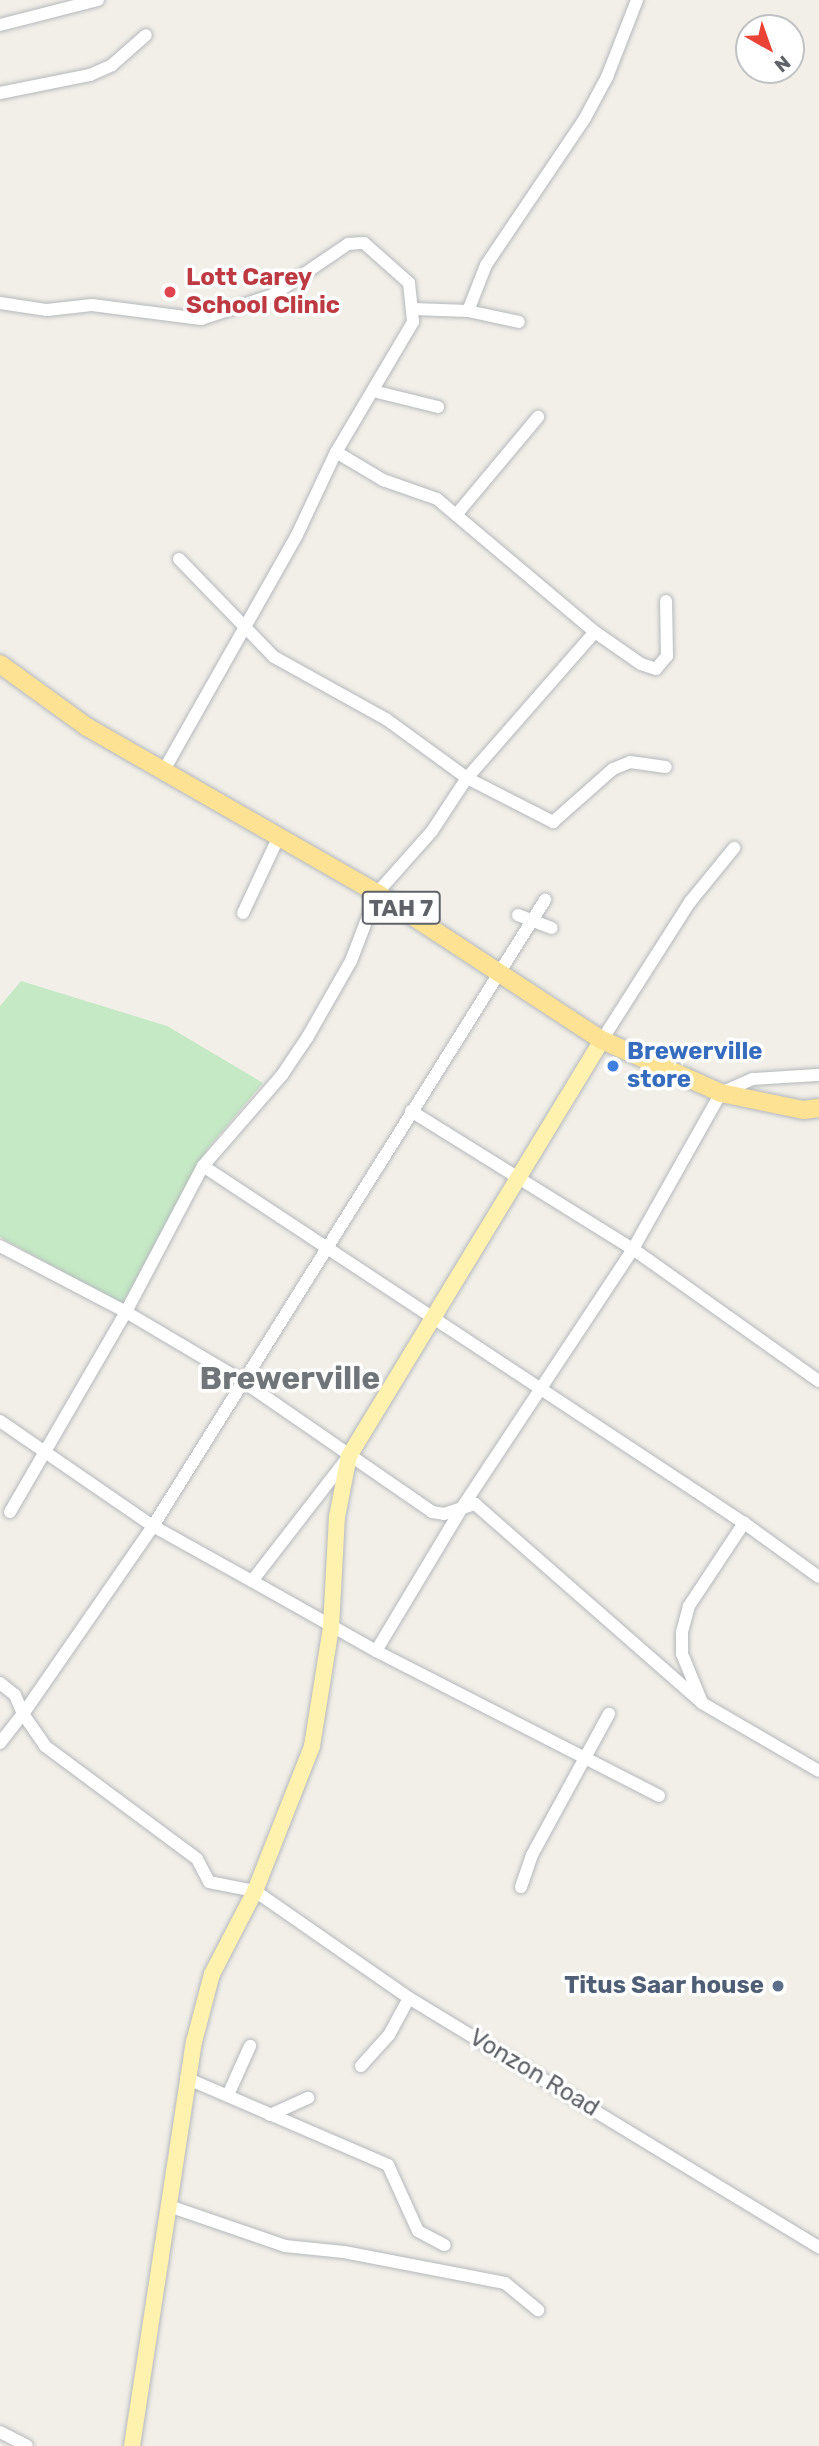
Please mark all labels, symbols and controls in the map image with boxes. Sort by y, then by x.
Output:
north arrow [735,14,805,84]
text: N [770,51,795,77]
place label: Lott Carey School Clinic [186,264,340,320]
marker: Lott Carey School Clinic [160,282,180,302]
road number: TAH 7 [361,888,441,928]
place label: Brewerville store [627,1038,763,1094]
marker: Brewerville store [605,1058,621,1074]
district label: Brewerville [200,1359,380,1397]
place label: Titus Saar house [564,1972,764,2000]
marker: Titus Saar house [770,1978,786,1994]
street label: Vonzon Road [464,2023,604,2123]

